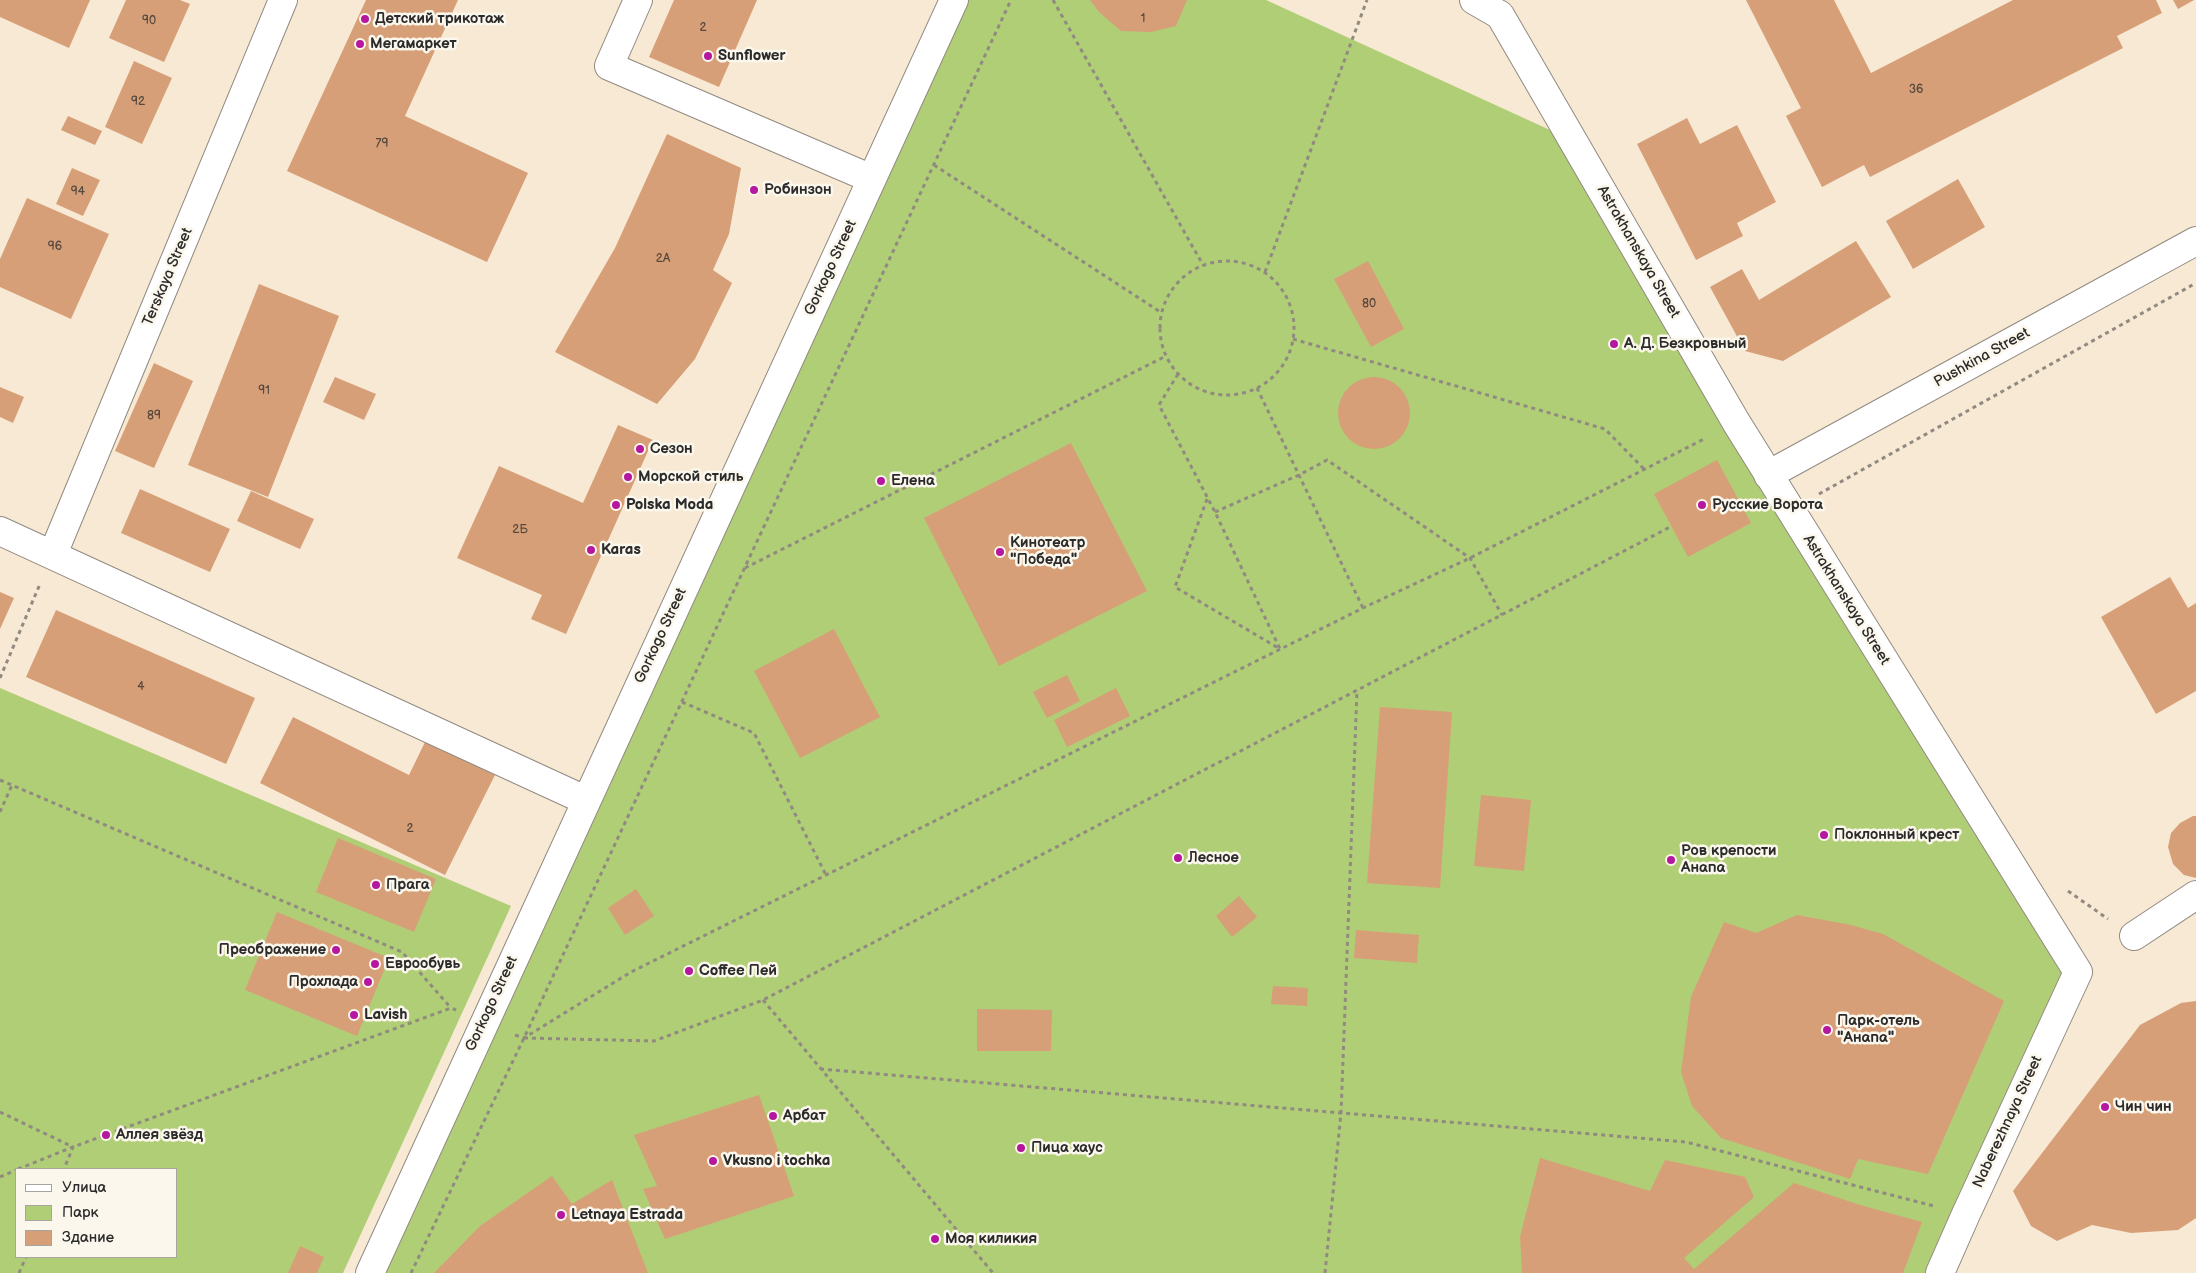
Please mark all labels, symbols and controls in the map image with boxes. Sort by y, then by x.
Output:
place label: Детский трикотаж [375,10,504,28]
house number: 1 [1141,12,1145,26]
marker: Детский трикотаж [359,13,371,25]
house number: 90 [142,14,156,28]
house number: 2 [699,21,707,35]
place label: Мегамаркет [370,35,457,53]
marker: Мегамаркет [354,38,366,50]
place label: Sunflower [718,47,785,65]
marker: Sunflower [702,50,714,62]
house number: 36 [1909,83,1923,97]
house number: 92 [131,95,145,109]
house number: 79 [376,137,388,151]
place label: Робинзон [764,181,832,199]
street label: Astrakhanskaya Street [1593,183,1683,321]
marker: Робинзон [748,184,760,196]
house number: 94 [71,185,85,199]
street label: Gorkogo Street [801,217,861,319]
street label: Terskaya Street [139,225,197,329]
house number: 96 [48,240,62,254]
house number: 2А [656,252,670,266]
house number: 80 [1362,297,1376,311]
street label: Pushkina Street [1931,324,2033,392]
place label: А. Д. Безкровный [1624,335,1747,353]
marker: А. Д. Безкровный [1608,338,1620,350]
house number: 91 [258,384,270,398]
house number: 89 [147,409,161,423]
place label: Сезон [650,440,693,458]
marker: Сезон [634,443,646,455]
place label: Морской стиль [638,468,743,486]
marker: Морской стиль [622,471,634,483]
place label: Елена [891,472,935,490]
marker: Елена [875,475,887,487]
place label: Polska Moda [626,496,713,514]
place label: Русские Ворота [1712,496,1823,514]
marker: Polska Moda [610,499,622,511]
marker: Русские Ворота [1696,499,1708,511]
house number: 2Б [512,523,528,537]
street label: Astrakhanskaya Street [1799,532,1893,668]
place label: Кинотеатр "Победа" [1010,534,1085,569]
place label: Karas [601,541,641,559]
marker: Karas [585,544,597,556]
marker: Кинотеатр "Победа" [994,546,1006,558]
street label: Gorkogo Street [631,585,691,687]
house number: 4 [137,680,145,694]
house number: 2 [406,822,414,836]
place label: Поклонный крест [1834,826,1959,844]
marker: Поклонный крест [1818,829,1830,841]
place label: Ров крепости Анапа [1681,842,1777,877]
place label: Лесное [1188,849,1239,867]
marker: Лесное [1172,852,1184,864]
marker: Ров крепости Анапа [1665,854,1677,866]
place label: Прага [386,876,429,894]
marker: Прага [370,879,382,891]
place label: Преображение [219,941,326,959]
marker: Преображение [330,944,342,956]
street label: Gorkogo Street [462,953,522,1055]
place label: Еврообувь [385,955,460,973]
marker: Еврообувь [369,958,381,970]
place label: Coffee Пей [699,962,777,980]
marker: Coffee Пей [683,965,695,977]
place label: Прохлада [288,973,358,991]
marker: Прохлада [362,976,374,988]
place label: Lavish [364,1006,407,1024]
marker: Lavish [348,1009,360,1021]
place label: Парк-отель "Анапа" [1837,1012,1920,1047]
marker: Парк-отель "Анапа" [1821,1024,1833,1036]
street label: Naberezhnaya Street [1969,1053,2047,1191]
place label: Чин чин [2115,1098,2172,1116]
marker: Чин чин [2099,1101,2111,1113]
place label: Арбат [783,1107,826,1125]
marker: Арбат [767,1110,779,1122]
place label: Аллея звёзд [116,1126,203,1144]
marker: Аллея звёзд [100,1129,112,1141]
place label: Пица хаус [1031,1139,1103,1157]
marker: Пица хаус [1015,1142,1027,1154]
place label: Vkusno i tochka [723,1152,830,1170]
marker: Vkusno i tochka [707,1155,719,1167]
legend [15,1168,178,1258]
text: Улица [62,1178,106,1197]
text: Парк [62,1203,99,1222]
place label: Letnaya Estrada [571,1206,683,1224]
marker: Letnaya Estrada [555,1209,567,1221]
text: Здание [62,1228,114,1247]
place label: Моя киликия [945,1230,1037,1248]
marker: Моя киликия [929,1233,941,1245]

